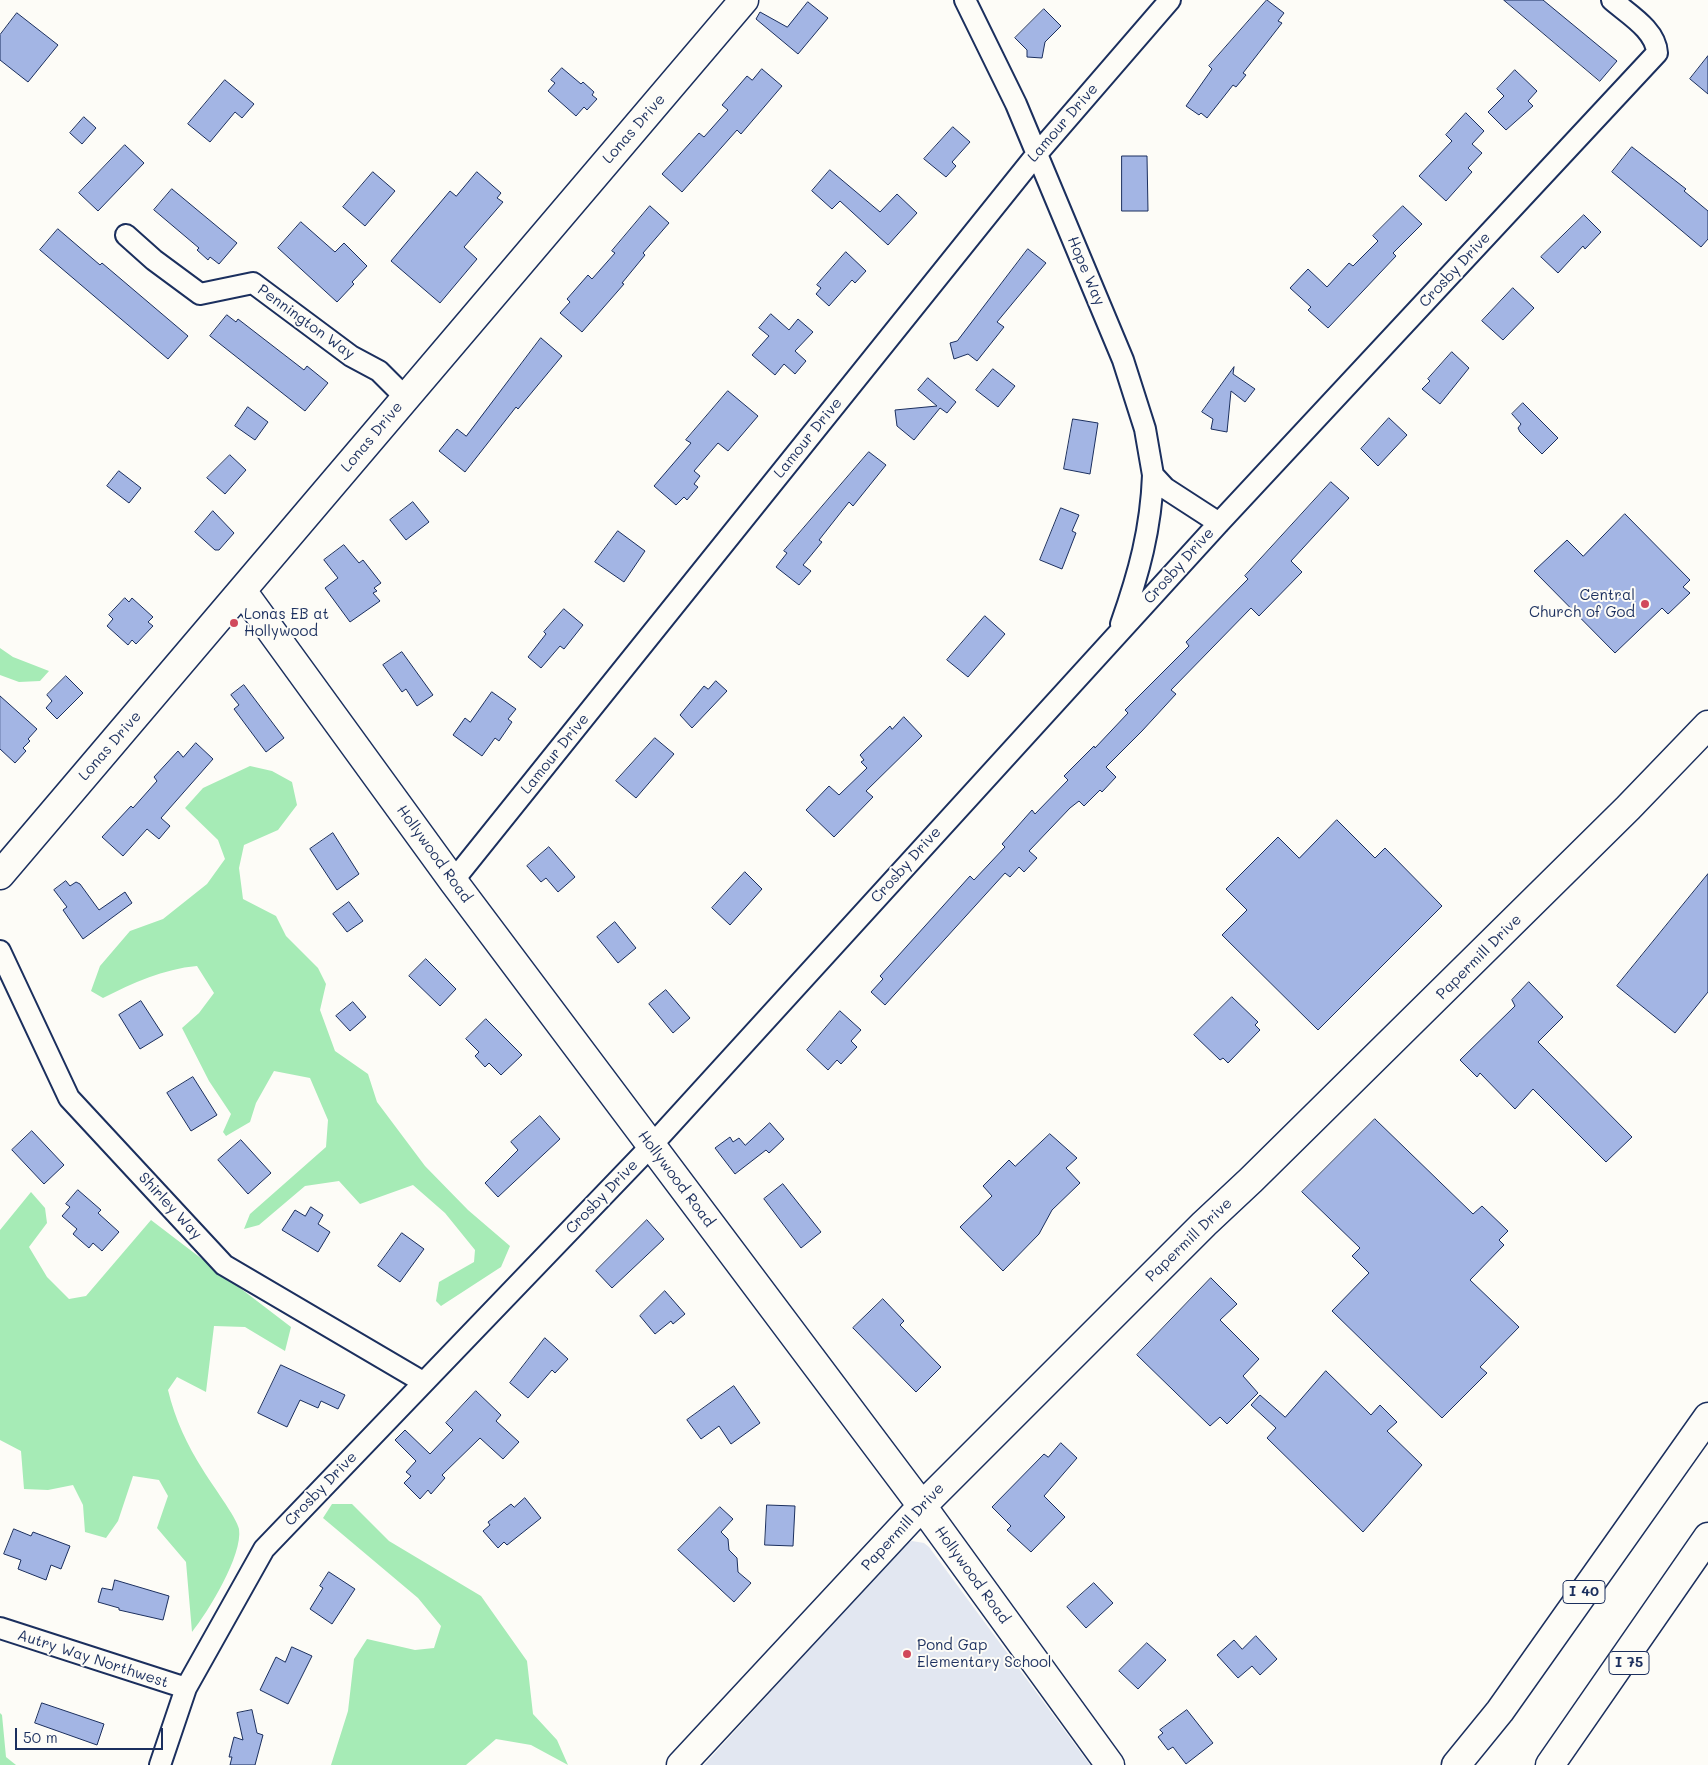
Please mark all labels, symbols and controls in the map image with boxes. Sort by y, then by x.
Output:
street label: Lamour Drive [1024,80,1102,166]
street label: Lonas Drive [599,91,669,167]
street label: Crosby Drive [1416,229,1494,311]
street label: Hope Way [1063,234,1109,308]
street label: Pennington Way [254,281,358,363]
street label: Lamour Drive [770,394,846,482]
street label: Lonas Drive [337,398,407,476]
street label: Crosby Drive [1140,524,1218,608]
place label: Central Church of God [1529,586,1635,621]
marker: Central Church of God [1639,598,1651,610]
place label: Lonas EB at Hollywood [244,605,329,640]
marker: Lonas EB at Hollywood [228,617,240,629]
street label: Lonas Drive [75,708,145,784]
street label: Lamour Drive [517,710,593,798]
street label: Hollywood Road [393,802,475,906]
street label: Crosby Drive [867,823,945,907]
street label: Papermill Drive [1433,911,1525,1003]
street label: Hollywood Road [634,1127,718,1231]
street label: Crosby Drive [562,1156,642,1238]
street label: Shirley Way [134,1169,206,1243]
street label: Papermill Drive [1142,1194,1236,1286]
street label: Crosby Drive [281,1448,361,1530]
street label: Papermill Drive [858,1480,948,1574]
street label: Hollywood Road [931,1523,1013,1627]
road number: I 40 [1563,1580,1605,1604]
street label: Autry Way Northwest [15,1626,171,1692]
place label: Pond Gap Elementary School [917,1636,1052,1671]
marker: Pond Gap Elementary School [901,1648,913,1660]
road number: I 75 [1609,1652,1649,1675]
scale bar [18,1718,165,1750]
text: 50 m [23,1727,58,1747]

